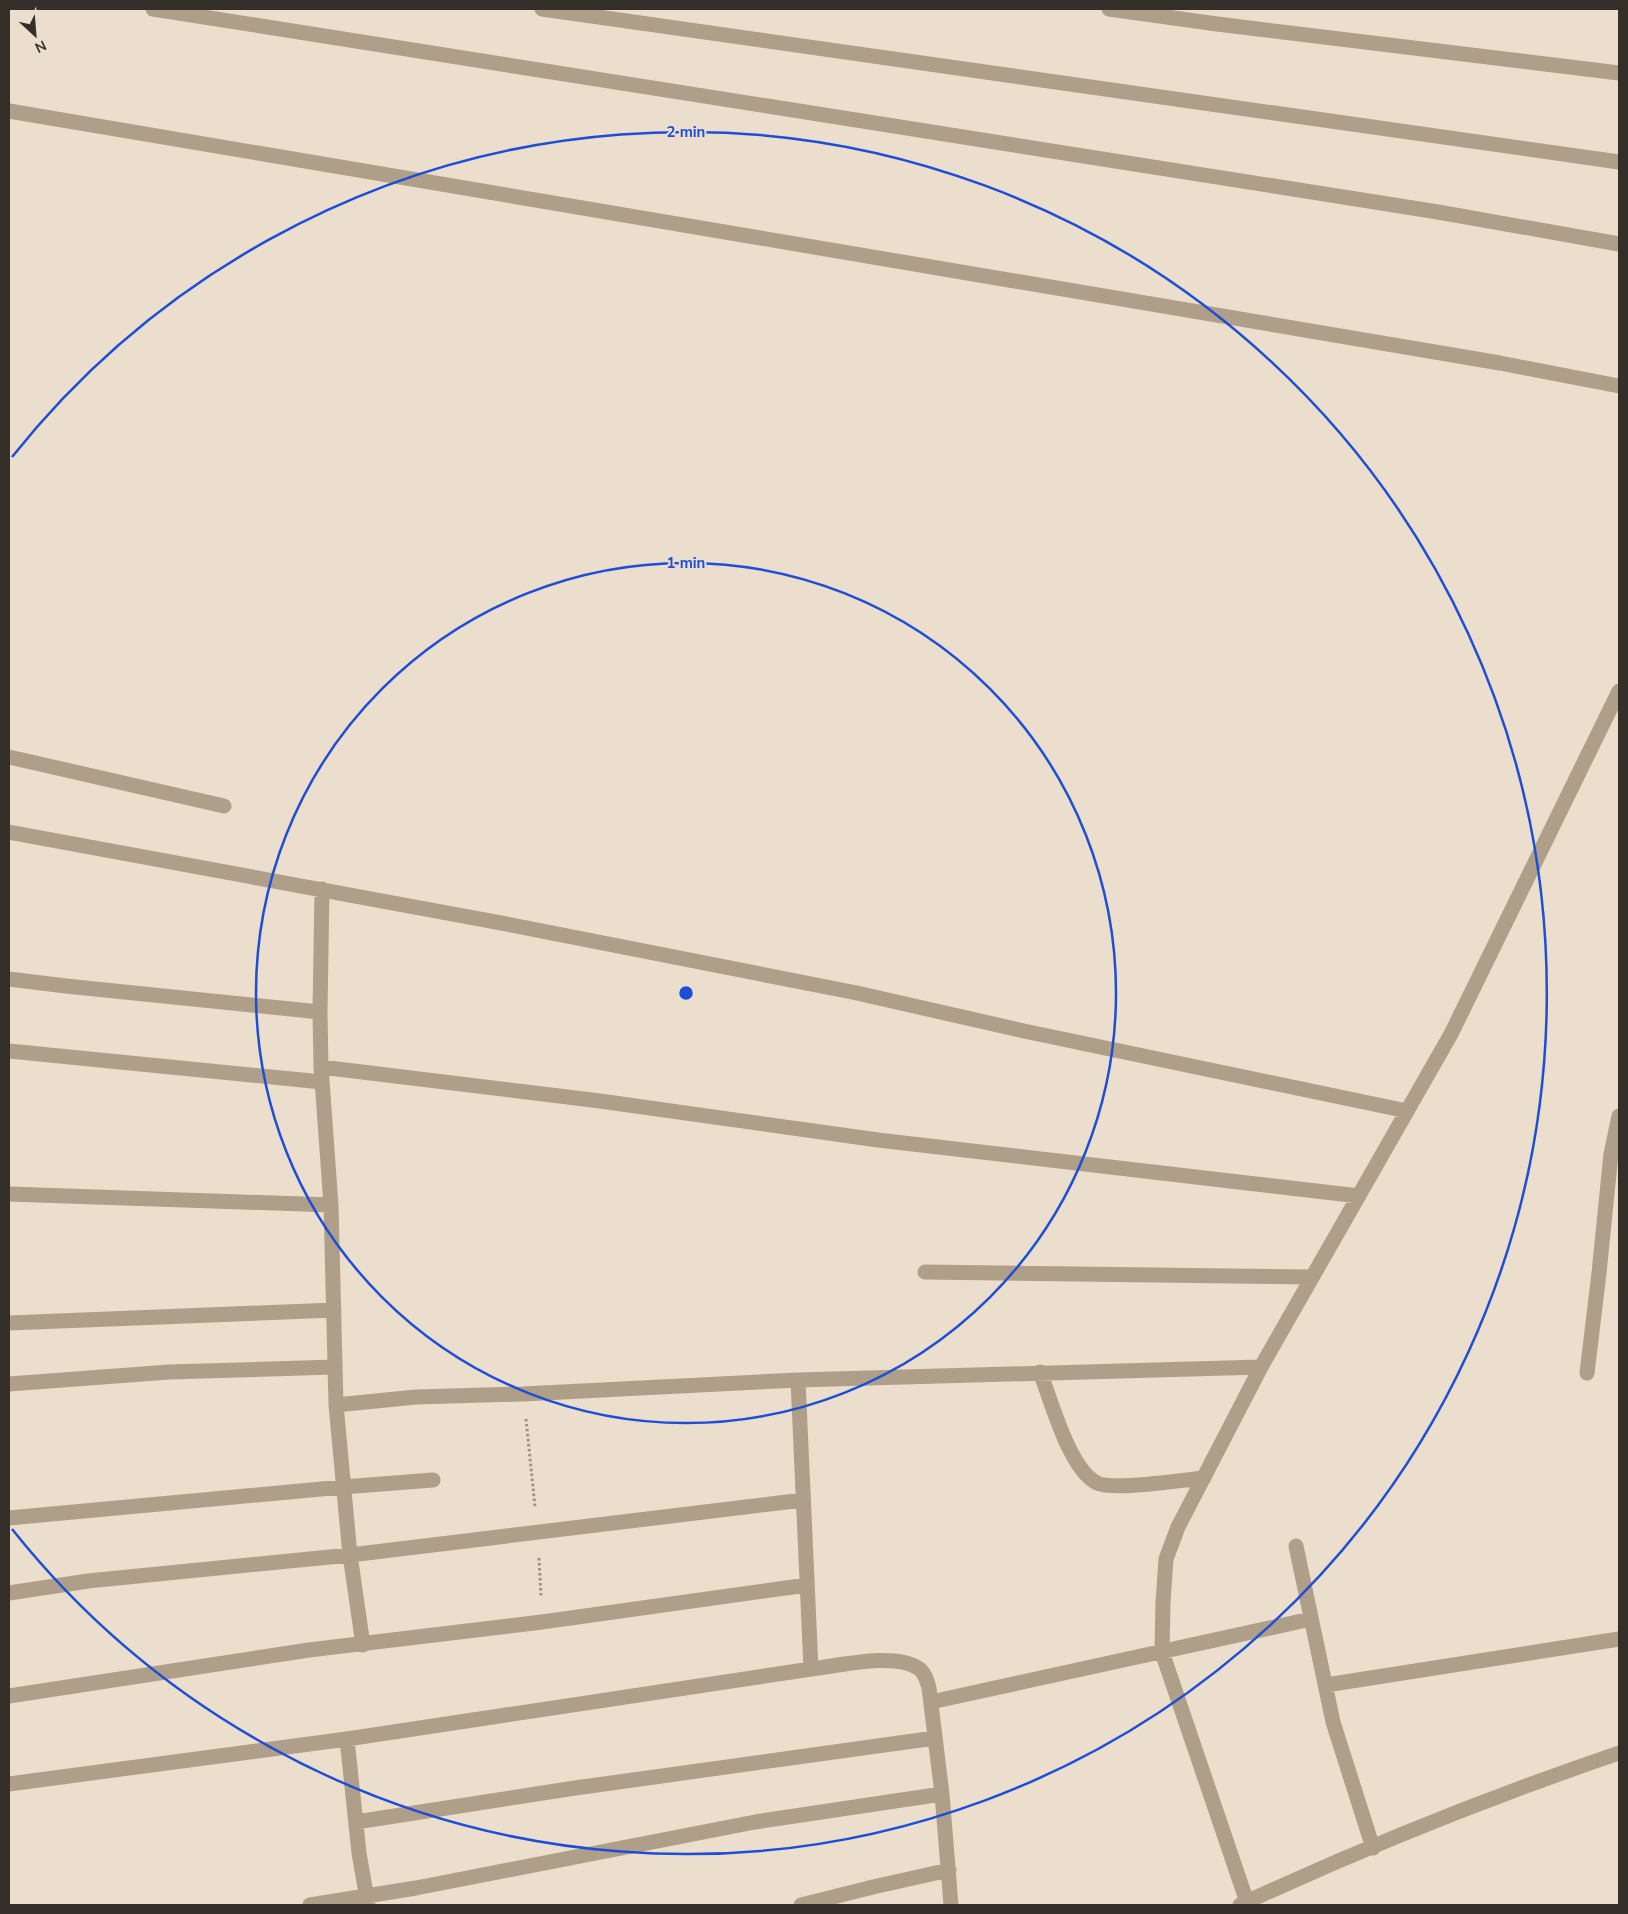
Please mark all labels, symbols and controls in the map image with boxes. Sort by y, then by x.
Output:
north arrow [10,10,60,60]
text: N [32,35,49,57]
text: 2 min [667,122,705,142]
text: 1 min [667,553,705,573]
centre of rings [677,984,695,1002]

